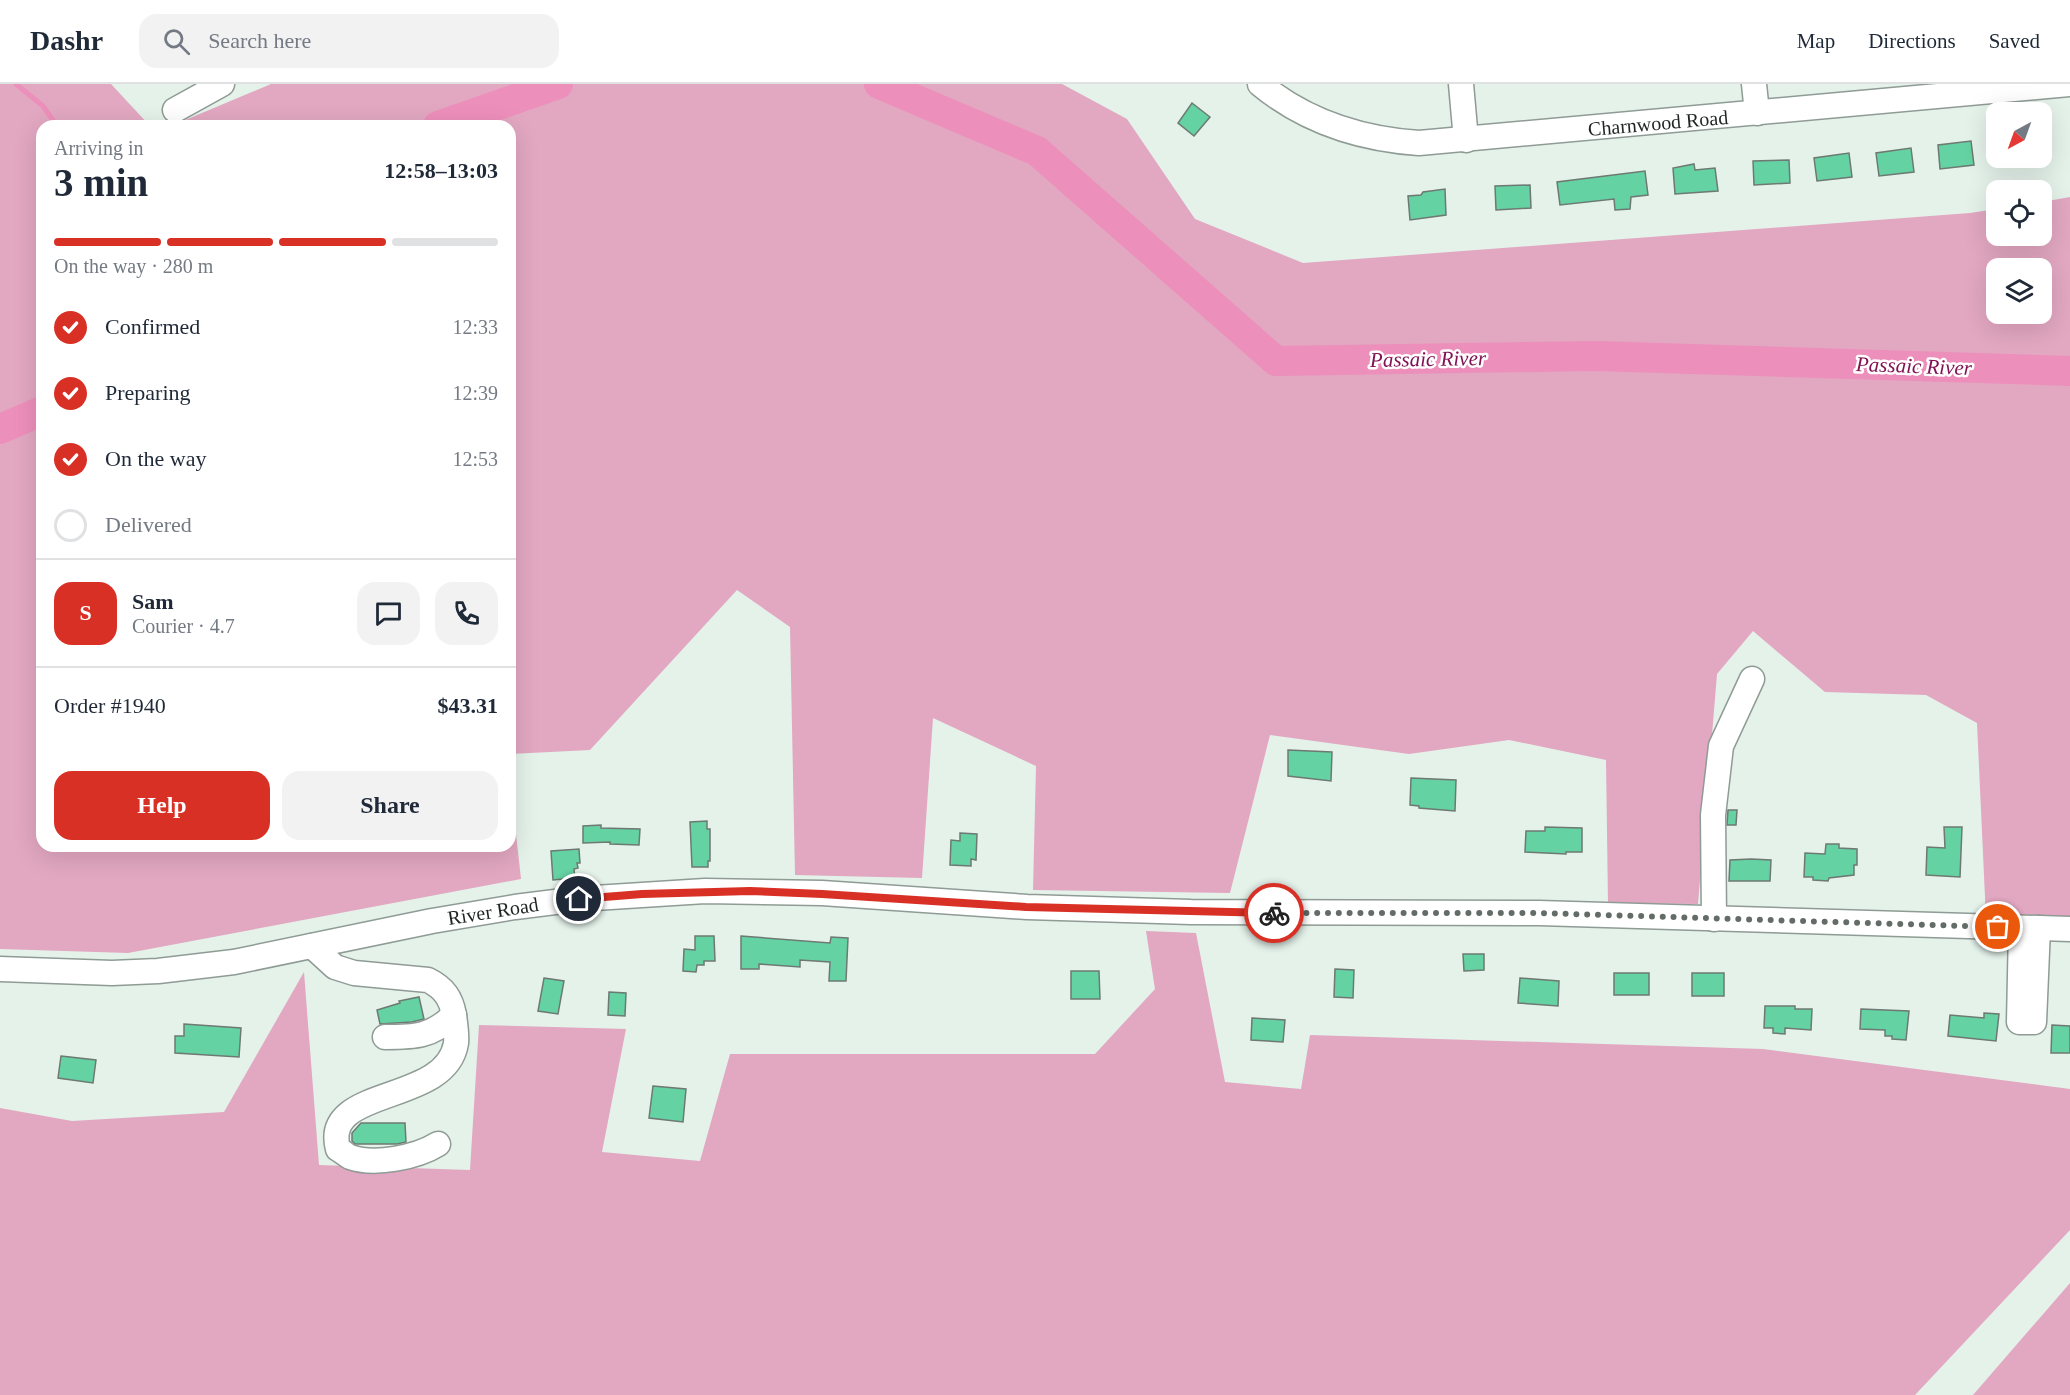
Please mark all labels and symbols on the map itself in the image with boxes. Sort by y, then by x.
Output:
north arrow [1986,102,2052,168]
street label: Charnwood Road [1587,106,1729,140]
water label: Passaic River [1369,346,1487,372]
water label: Passaic River [1855,352,1973,380]
pin [553,873,604,924]
courier [1244,883,1304,943]
street label: River Road [446,893,540,929]
pin [1972,901,2023,952]

